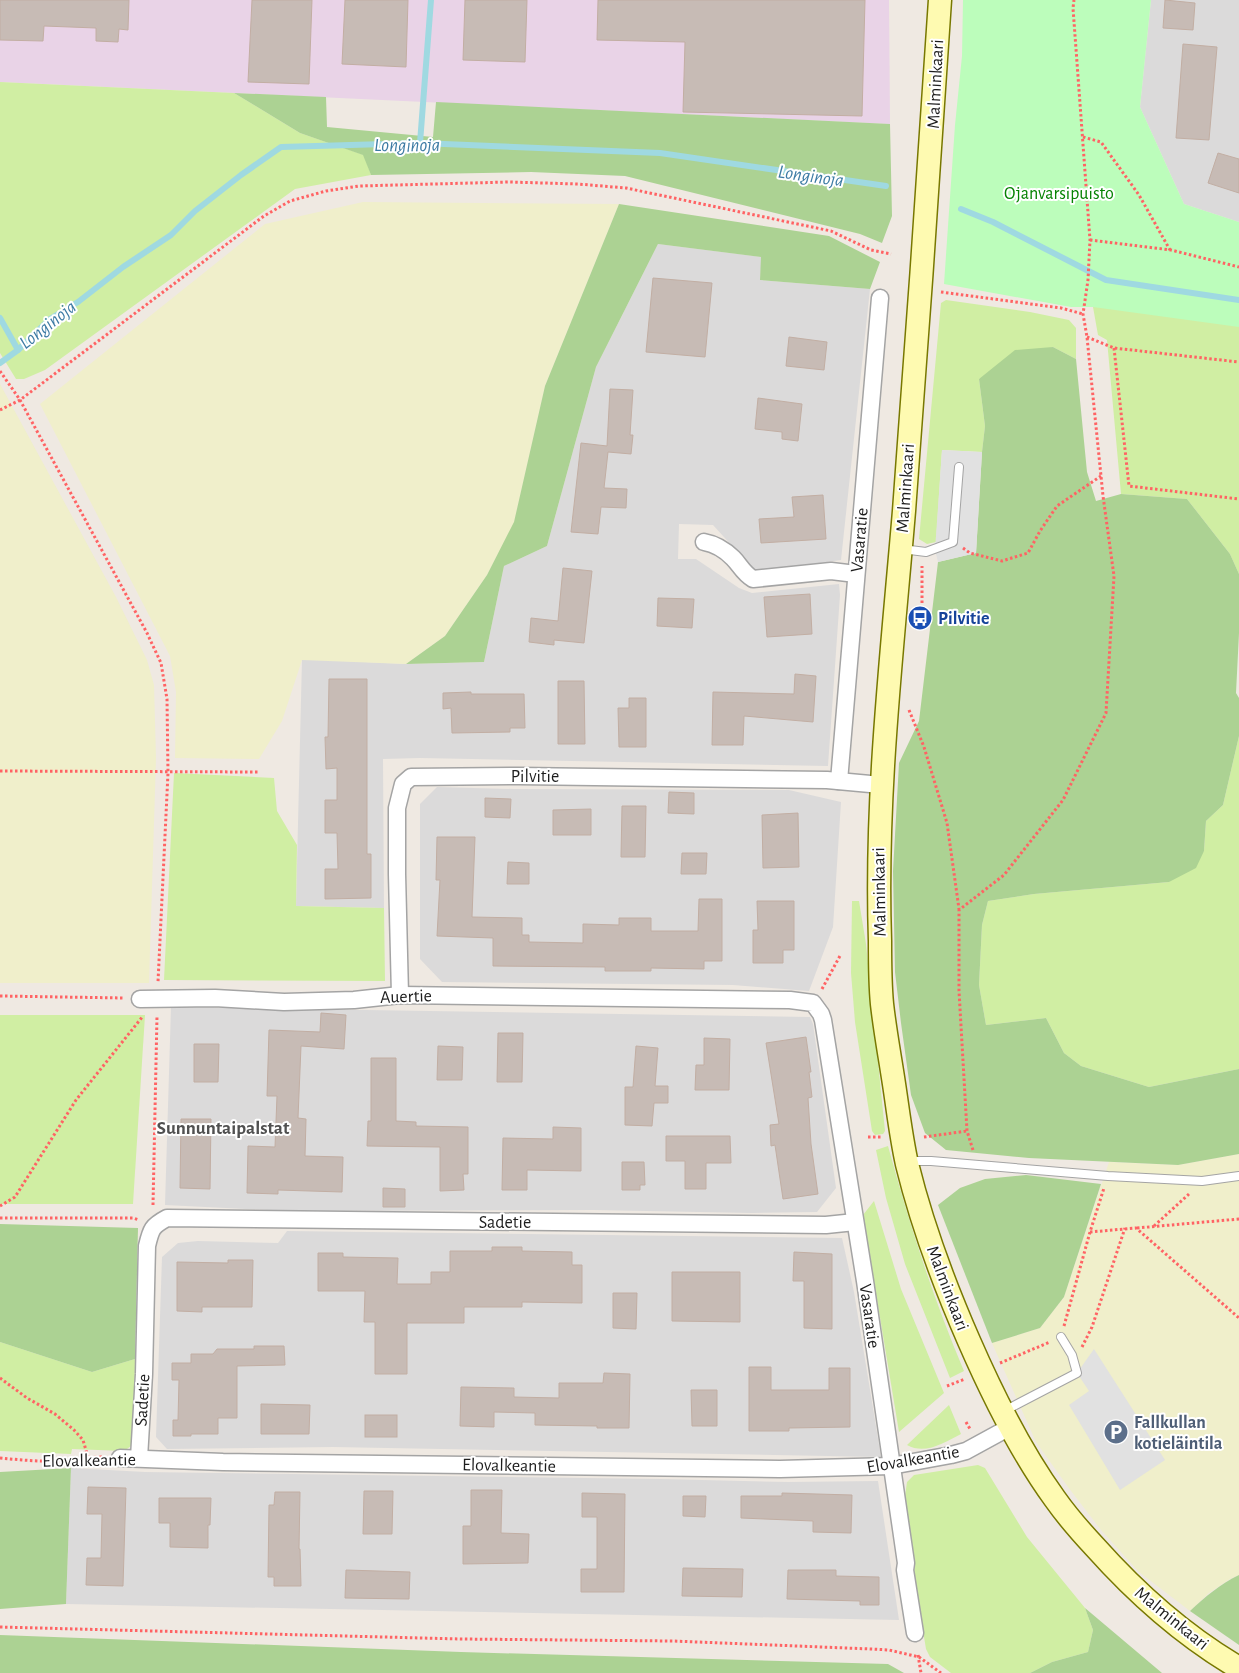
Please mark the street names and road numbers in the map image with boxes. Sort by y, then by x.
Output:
street label: Malminkaari [925,39,947,129]
street label: Malminkaari [894,443,918,533]
street label: Vasaratie [848,507,872,573]
street label: Pilvitie [511,768,559,786]
street label: Malminkaari [870,847,890,937]
street label: Auertie [380,987,432,1007]
street label: Sadetie [479,1214,531,1232]
street label: Malminkaari [923,1243,971,1333]
street label: Vasaratie [856,1283,882,1349]
street label: Sadetie [133,1373,153,1427]
street label: Elovalkeantie [865,1443,961,1477]
street label: Elovalkeantie [42,1451,136,1471]
street label: Elovalkeantie [462,1456,556,1476]
street label: Malminkaari [1131,1584,1212,1654]

